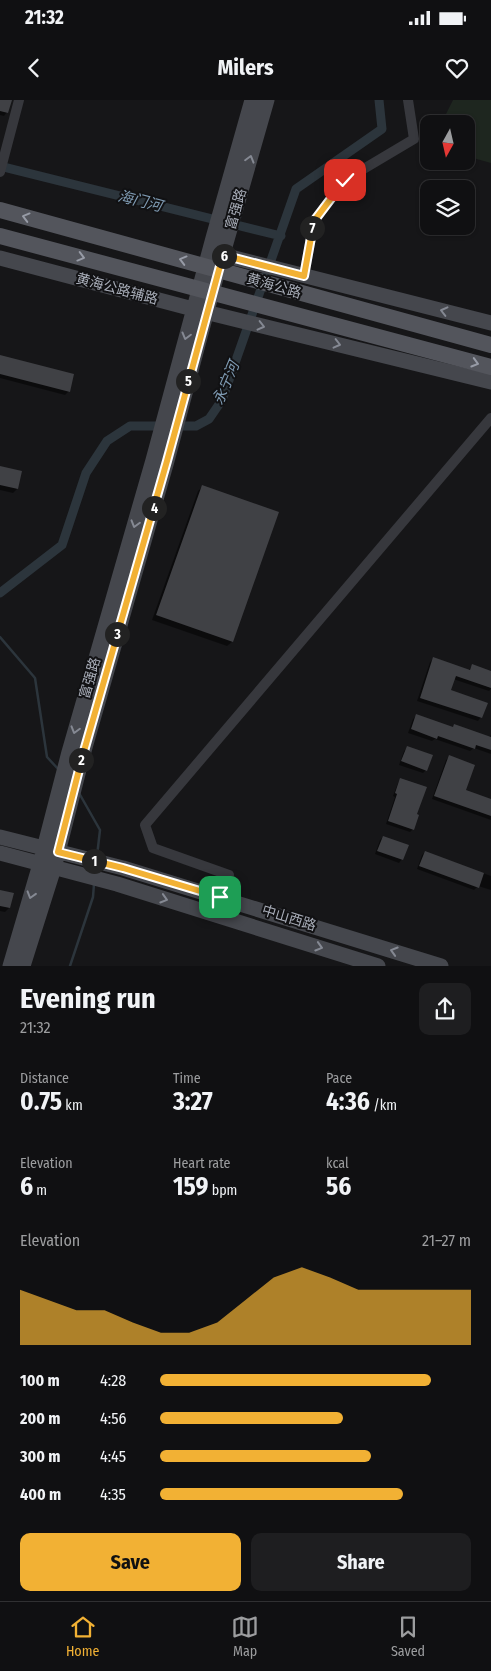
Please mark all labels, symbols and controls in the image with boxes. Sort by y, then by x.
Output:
text: 21:32 [25,6,64,29]
icon: back [20,54,48,82]
text: Milers [217,54,274,81]
icon: heart [443,54,471,82]
north arrow [420,115,475,170]
map controls [420,115,475,235]
one-way arrow [245,155,255,163]
pin [324,159,366,201]
icon: check [331,166,359,194]
button: layers [420,180,475,235]
street label: 富强路 [222,186,250,232]
water label: 海门河 [116,187,167,216]
one-way arrow [23,213,31,223]
pin: 7 [300,216,324,240]
text: 7 [310,220,315,237]
pin: 6 [212,244,236,268]
text: 6 [221,248,228,265]
one-way arrow [76,252,85,262]
one-way arrow [179,256,187,266]
street label: 黄海公路辅路 [74,270,160,308]
street label: 黄海公路 [245,270,303,302]
one-way arrow [439,306,448,317]
one-way arrow [257,320,266,331]
one-way arrow [181,332,192,341]
one-way arrow [332,338,341,349]
water label: 永宁河 [209,356,244,407]
one-way arrow [470,357,478,367]
pin: 5 [176,368,200,394]
text: 5 [185,373,192,390]
pin: 4 [142,496,166,520]
text: 4 [151,500,158,517]
one-way arrow [130,519,140,527]
pin: 3 [104,622,130,646]
text: 3 [114,626,121,643]
street label: 富强路 [76,655,104,701]
one-way arrow [71,726,81,734]
pin: 2 [68,748,94,772]
text: 2 [78,752,85,769]
pin: 1 [82,848,106,874]
text: 1 [92,853,97,870]
pin [199,876,241,918]
icon: arrive [206,883,234,911]
one-way arrow [26,891,36,899]
one-way arrow [159,893,167,903]
street label: 中山西路 [260,902,318,934]
one-way arrow [314,942,323,952]
one-way arrow [391,947,399,957]
text: Evening run [20,982,156,1015]
button: share [419,983,471,1035]
text: 21:32 [20,1018,51,1037]
text: Distance [20,1070,69,1087]
text: Time [173,1070,201,1087]
text: Pace [326,1070,352,1087]
text: 0.75 [20,1087,62,1117]
text: 3:27 [173,1087,213,1117]
text: 4:36 [326,1087,370,1117]
text: km [62,1097,83,1114]
text: /km [370,1097,397,1114]
text: Elevation [20,1155,73,1172]
text: Heart rate [173,1155,230,1172]
text: kcal [326,1155,349,1172]
text: 6 [20,1172,33,1202]
text: 159 [173,1172,208,1202]
text: 56 [326,1172,351,1202]
text: m [33,1182,47,1199]
text: bpm [208,1182,237,1199]
text: Elevation [20,1231,80,1250]
text: 21–27 m [422,1231,471,1250]
text: 100 m [20,1371,60,1390]
text: 4:28 [100,1371,126,1390]
text: 200 m [20,1409,60,1428]
text: 4:56 [100,1409,126,1428]
text: 300 m [20,1447,61,1466]
text: 4:45 [100,1447,126,1466]
text: 400 m [20,1485,61,1504]
text: 4:35 [100,1485,126,1504]
button: Save [20,1533,241,1591]
button: Share [251,1533,471,1591]
tab: Home [66,1613,99,1660]
tab: Map [231,1613,259,1660]
tab: Saved [391,1613,425,1660]

